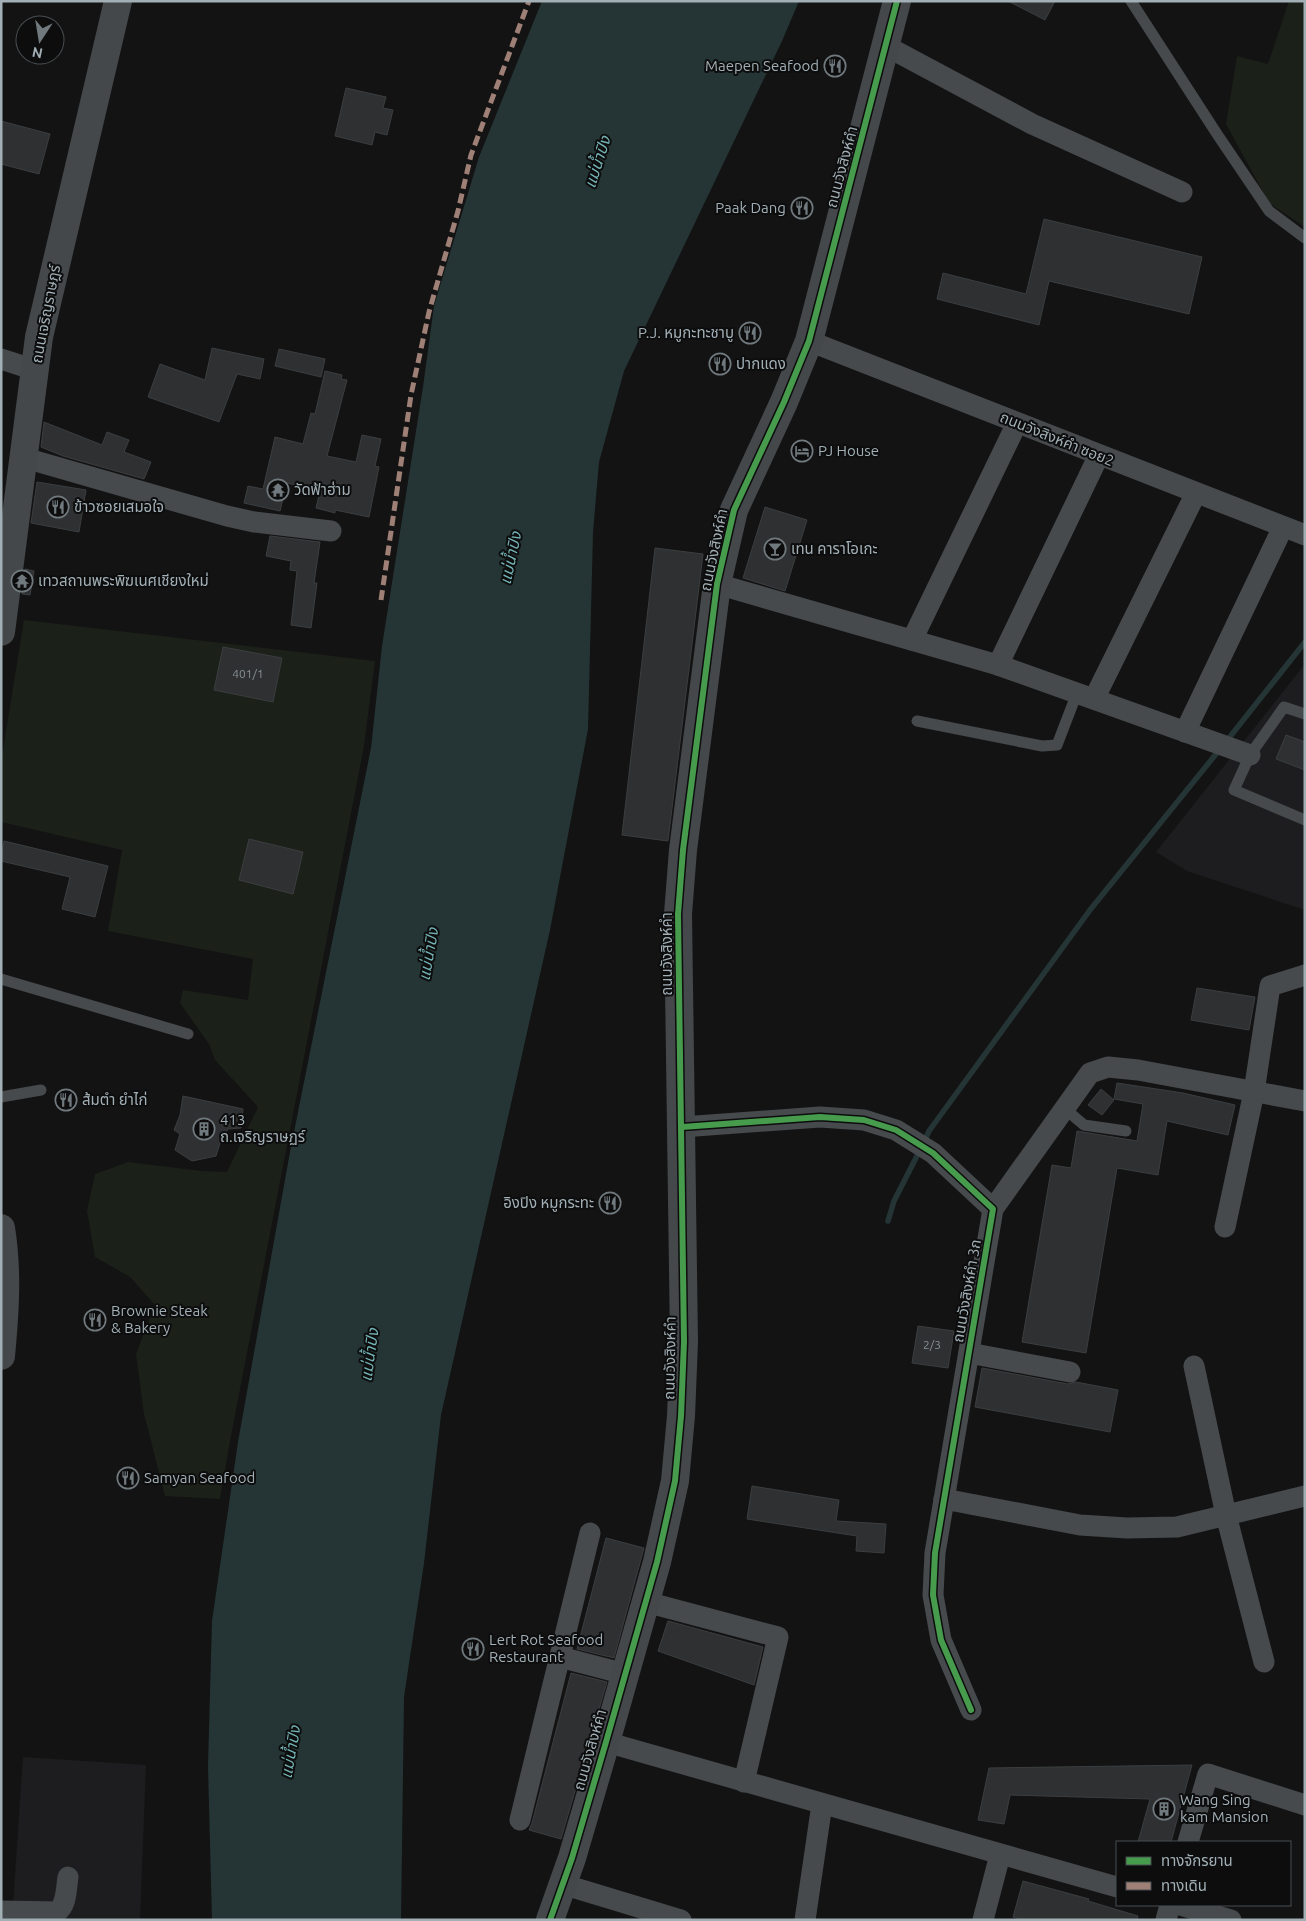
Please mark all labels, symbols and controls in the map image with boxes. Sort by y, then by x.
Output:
north arrow [15,15,65,65]
text: N [31,44,44,62]
restaurant icon: Maepen Seafood [823,54,847,78]
place label: Maepen Seafood [705,57,819,74]
street label: ถนนวังสิงห์คำ [822,124,861,209]
water label: แม่น้ำปิง [578,132,614,190]
restaurant icon: Paak Dang [790,196,814,220]
place label: Paak Dang [715,199,786,216]
street label: ถนนเจริญราษฎร์ [28,263,64,364]
restaurant icon: P.J. หมูกะทะชาบู [738,321,762,345]
place label: P.J. หมูกะทะชาบู [638,324,734,342]
restaurant icon: ปากแดง [708,352,732,376]
place label: ปากแดง [736,355,786,372]
street label: ถนนวังสิงห์คำ ซอย2 [998,408,1117,469]
hotel icon: PJ House [790,439,814,463]
place label: PJ House [818,442,879,459]
temple icon: วัดฟ้าฮ่าม [266,478,290,502]
place label: วัดฟ้าฮ่าม [294,481,351,498]
restaurant icon: ข้าวซอยเสมอใจ [46,495,70,519]
place label: ข้าวซอยเสมอใจ [74,498,164,515]
street label: ถนนวังสิงห์คำ [697,507,731,593]
water label: แม่น้ำปิง [494,528,525,586]
bar icon: เทน คาราโอเกะ [763,537,787,561]
place label: เทน คาราโอเกะ [791,540,877,557]
temple icon: เทวสถานพระพิฆเนศเชียงใหม่ [10,569,34,593]
place label: เทวสถานพระพิฆเนศเชียงใหม่ [38,572,209,589]
house number: 401/1 [232,667,264,680]
street label: ถนนวังสิงห์คำ [658,912,675,996]
water label: แม่น้ำปิง [413,924,442,982]
restaurant icon: ส้มตำ ยำไก่ [54,1088,78,1112]
place label: ส้มตำ ยำไก่ [82,1091,147,1108]
place label: 413 ถ.เจริญราษฏร์ [220,1111,306,1145]
building icon: 413 ถ.เจริญราษฏร์ [192,1117,216,1141]
restaurant icon: อิงปิง หมูกระทะ [598,1191,622,1215]
place label: อิงปิง หมูกระทะ [503,1194,594,1212]
street label: ถนนวังสิงห์คำ 3ก [949,1238,984,1344]
place label: Brownie Steak & Bakery [111,1302,208,1336]
restaurant icon: Brownie Steak & Bakery [83,1308,107,1332]
street label: ถนนวังสิงห์คำ [660,1316,679,1400]
water label: แม่น้ำปิง [354,1326,382,1383]
house number: 2/3 [923,1338,941,1351]
restaurant icon: Samyan Seafood [116,1466,140,1490]
place label: Samyan Seafood [144,1469,255,1486]
place label: Lert Rot Seafood Restaurant [489,1631,603,1665]
restaurant icon: Lert Rot Seafood Restaurant [461,1637,485,1661]
street label: ถนนวังสิงห์คำ [570,1707,609,1792]
water label: แม่น้ำปิง [275,1722,304,1780]
place label: Wang Sing kam Mansion [1180,1791,1268,1825]
building icon: Wang Sing kam Mansion [1152,1797,1176,1821]
legend [1116,1841,1291,1906]
text: ทางจักรยาน [1161,1852,1233,1869]
text: ทางเดิน [1161,1877,1207,1894]

